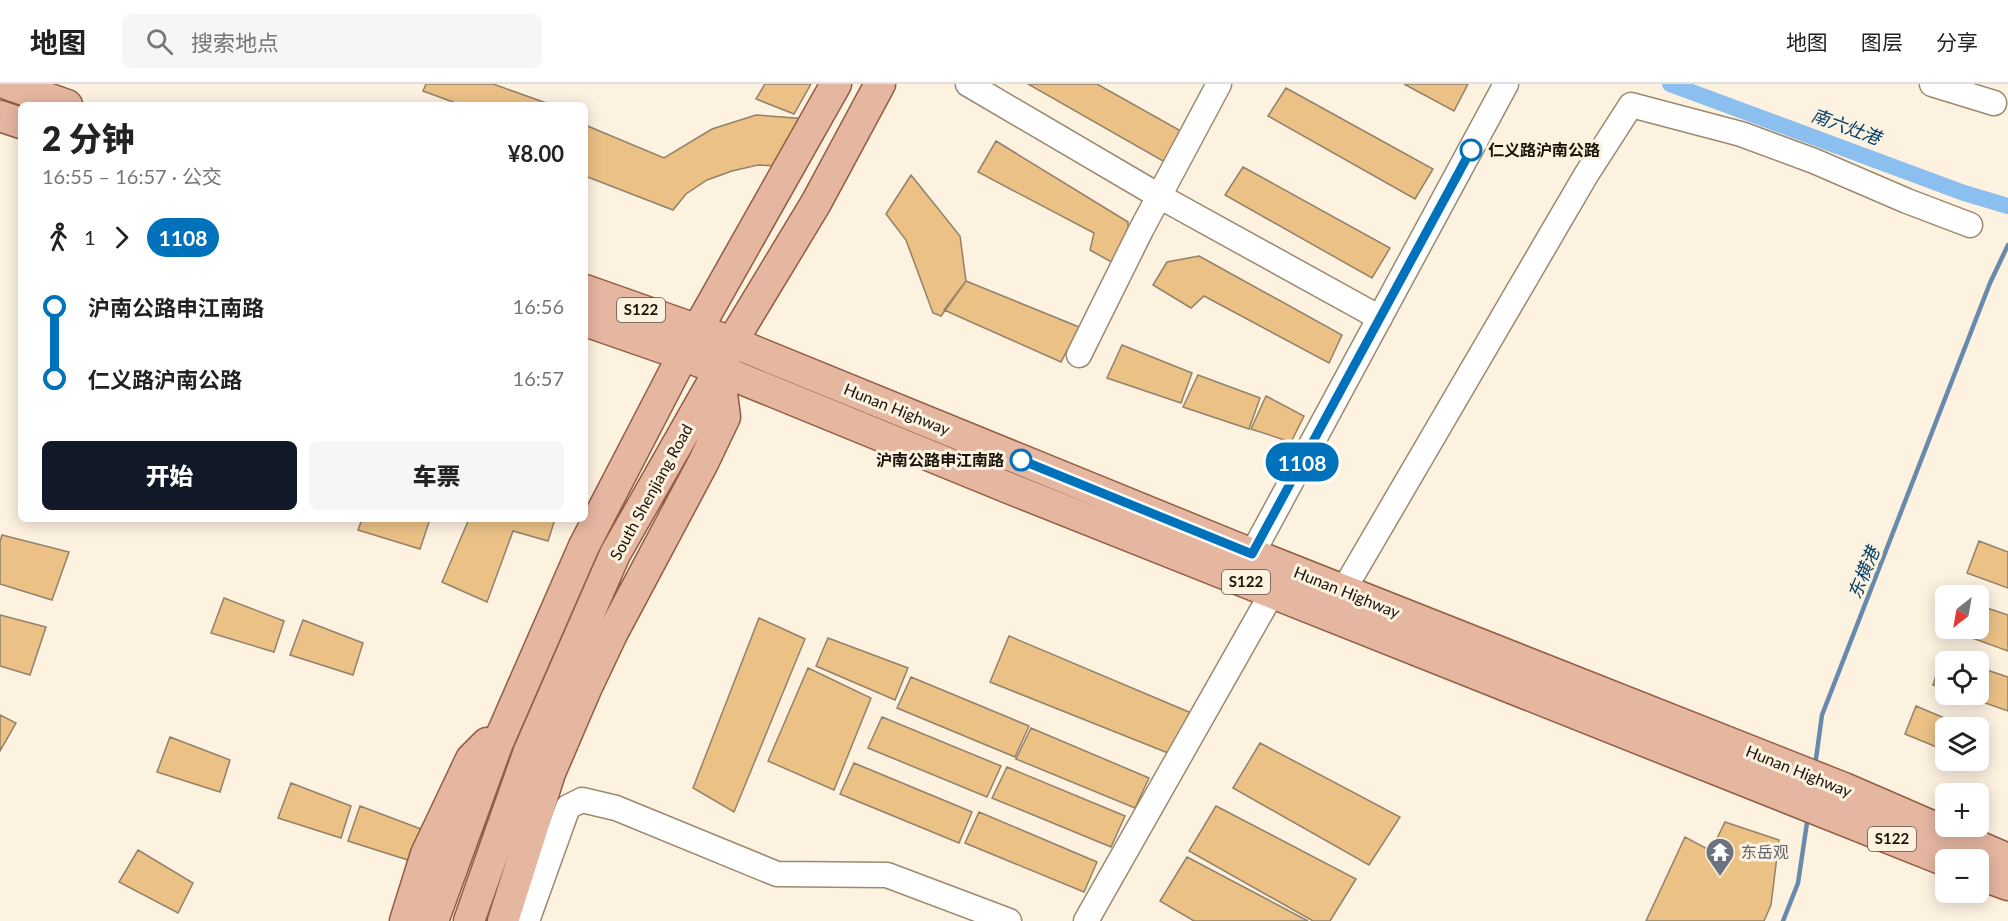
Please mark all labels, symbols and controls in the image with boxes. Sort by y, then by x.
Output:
search box [122,14,542,68]
text: 地图 [30,25,86,59]
icon: search [143,25,176,58]
text: 搜索地点 [191,29,279,56]
text: 地图 [1786,29,1828,54]
text: 图层 [1861,29,1903,54]
text: 分享 [1936,29,1978,54]
water label: 南六灶港 [1809,103,1887,150]
text: 2 分钟 [42,118,135,158]
marker: 仁义路沪南公路 [1460,139,1482,161]
text: ¥8.00 [508,140,564,167]
place label: 仁义路沪南公路 [1488,140,1600,159]
text: 16:55 – 16:57 · 公交 [42,164,222,188]
icon: walk [42,221,75,254]
icon: forward [105,221,138,254]
text: 1 [84,225,96,249]
text: 1108 [159,225,207,250]
text: 沪南公路申江南路 [88,294,264,321]
text: 16:56 [513,294,564,318]
road number: S122 [617,298,665,322]
text: 仁义路沪南公路 [88,366,242,393]
text: 16:57 [513,366,564,390]
street label: Hunan Highway [841,379,954,439]
street label: South Shenjiang Road [605,420,696,563]
button: 开始 [42,441,297,510]
button: 车票 [309,441,564,510]
line badge: 1108 [1260,442,1344,482]
marker: 沪南公路申江南路 [1010,449,1032,471]
place label: 沪南公路申江南路 [876,450,1004,469]
text: 1108 [1278,450,1326,475]
water label: 东横港 [1843,541,1885,602]
street label: Hunan Highway [1291,562,1404,622]
road number: S122 [1222,570,1270,594]
north arrow [1935,585,1989,639]
map controls [1935,585,1989,903]
button: locate [1935,651,1989,705]
button: layers [1935,717,1989,771]
street label: Hunan Highway [1743,741,1856,801]
button: + [1935,783,1989,837]
road number: S122 [1868,827,1916,851]
temple icon: 东岳观 [1704,836,1736,878]
place label: 东岳观 [1741,842,1789,861]
button: − [1935,849,1989,903]

